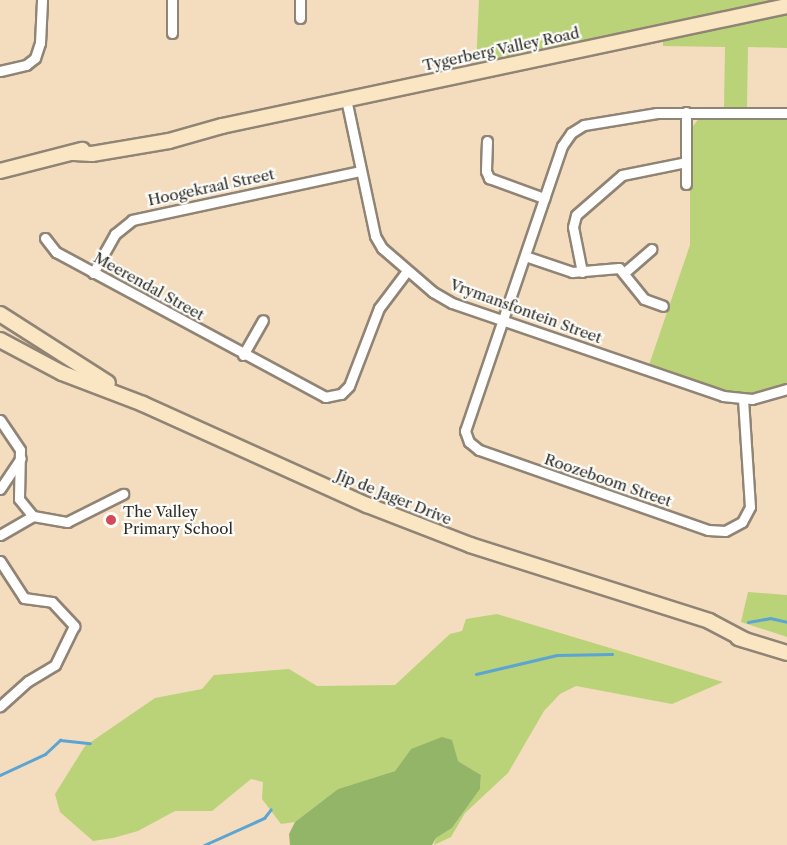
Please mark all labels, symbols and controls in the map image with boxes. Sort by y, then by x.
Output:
street label: Tygerberg Valley Road [421,23,581,75]
street label: Hoogekraal Street [146,165,276,209]
street label: Meerendal Street [91,248,207,324]
street label: Vrymansfontein Street [448,275,604,347]
street label: Roozeboom Street [542,450,674,510]
street label: Jip de Jager Drive [333,466,455,528]
place label: The Valley Primary School [123,502,233,537]
marker: The Valley Primary School [104,513,118,527]

